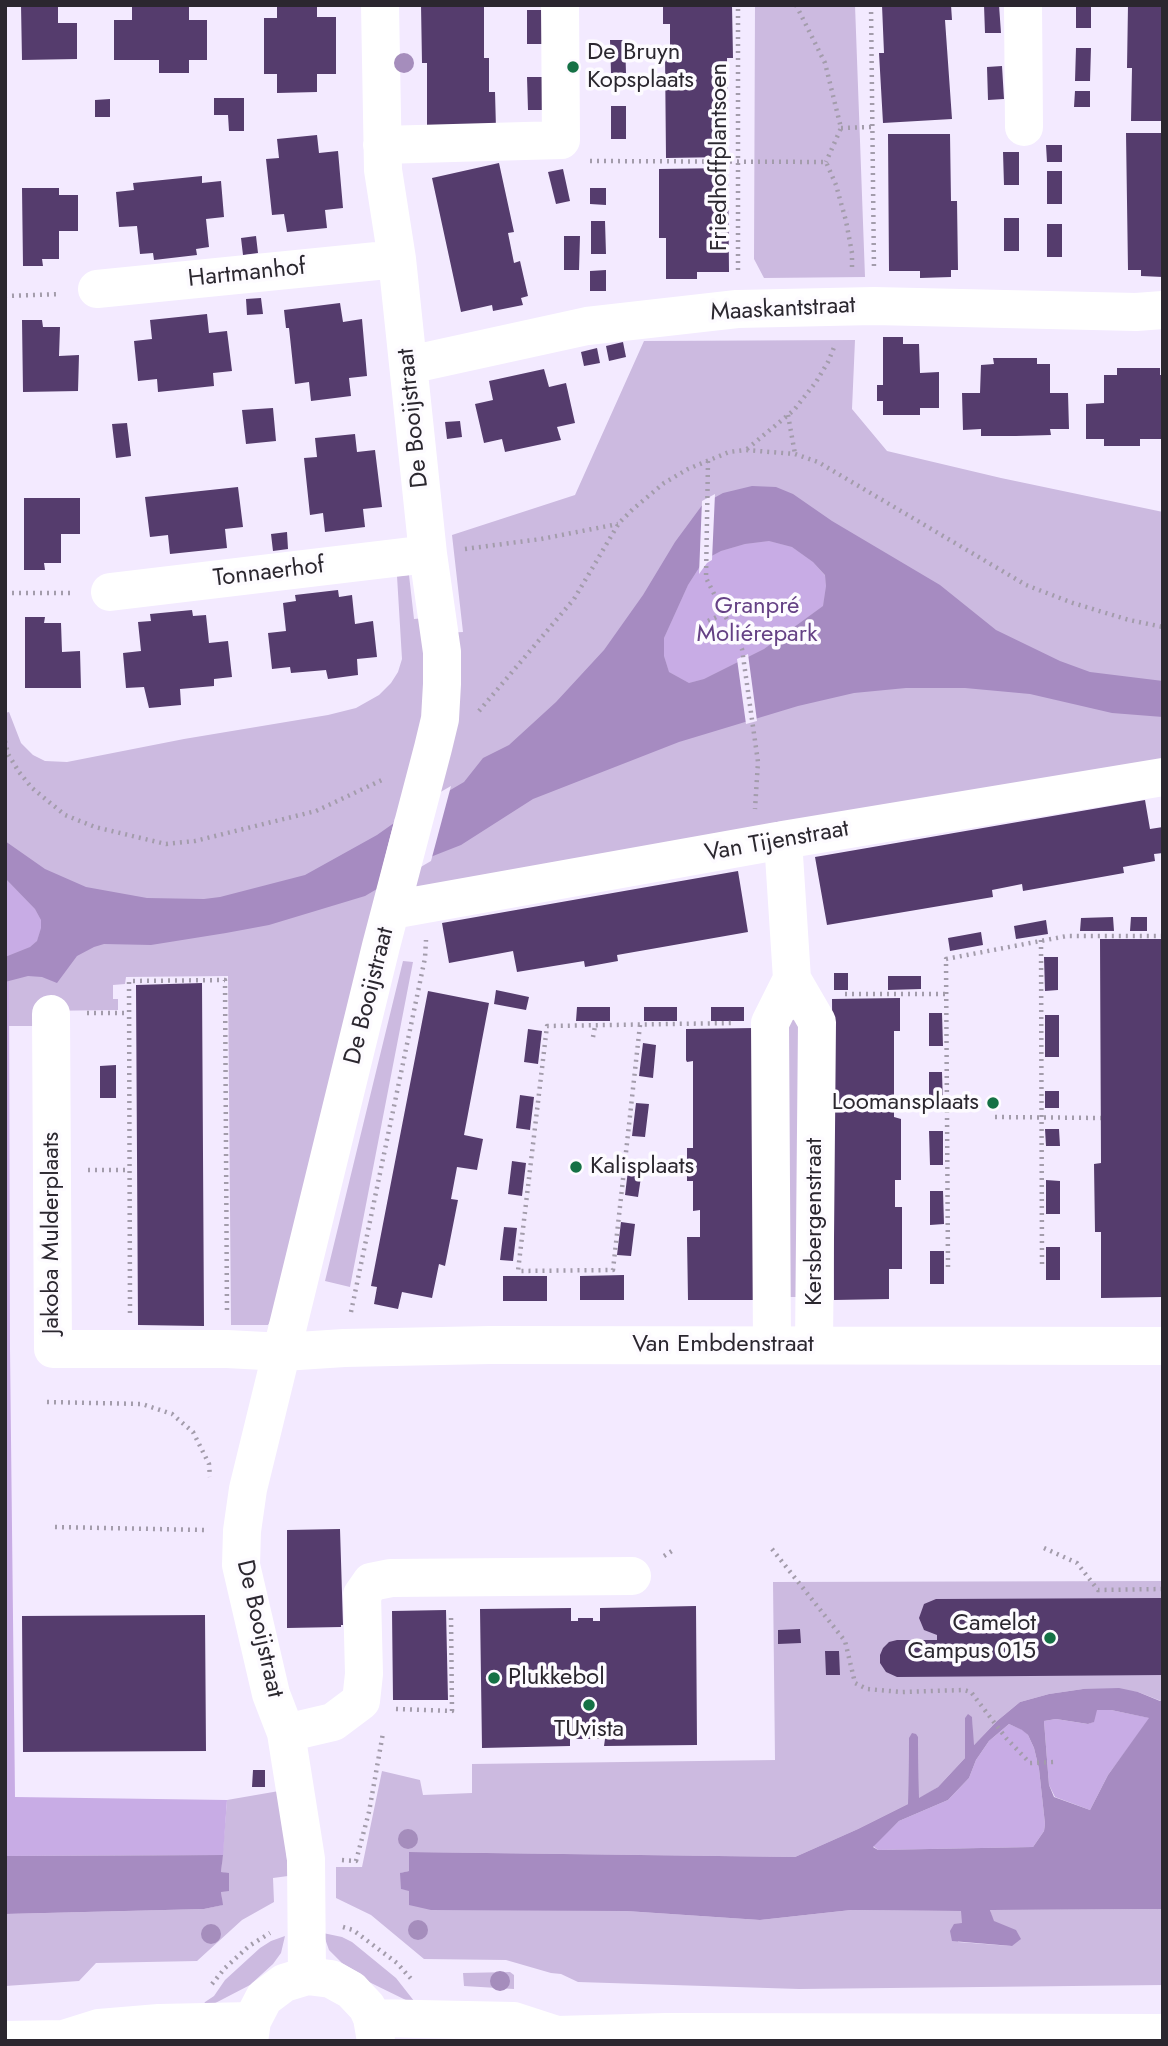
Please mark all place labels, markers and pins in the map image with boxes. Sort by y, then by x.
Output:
place label: De Bruyn Kopsplaats [587,39,694,95]
marker: De Bruyn Kopsplaats [565,59,581,75]
place label: Loomansplaats [832,1089,979,1117]
marker: Loomansplaats [985,1095,1001,1111]
place label: Kalisplaats [590,1153,694,1181]
marker: Kalisplaats [568,1159,584,1175]
place label: Camelot Campus 015 [907,1610,1036,1666]
marker: Camelot Campus 015 [1042,1630,1058,1646]
place label: Plukkebol [508,1664,605,1692]
marker: Plukkebol [486,1670,502,1686]
marker: TUvista [581,1697,597,1713]
place label: TUvista [554,1716,624,1744]

